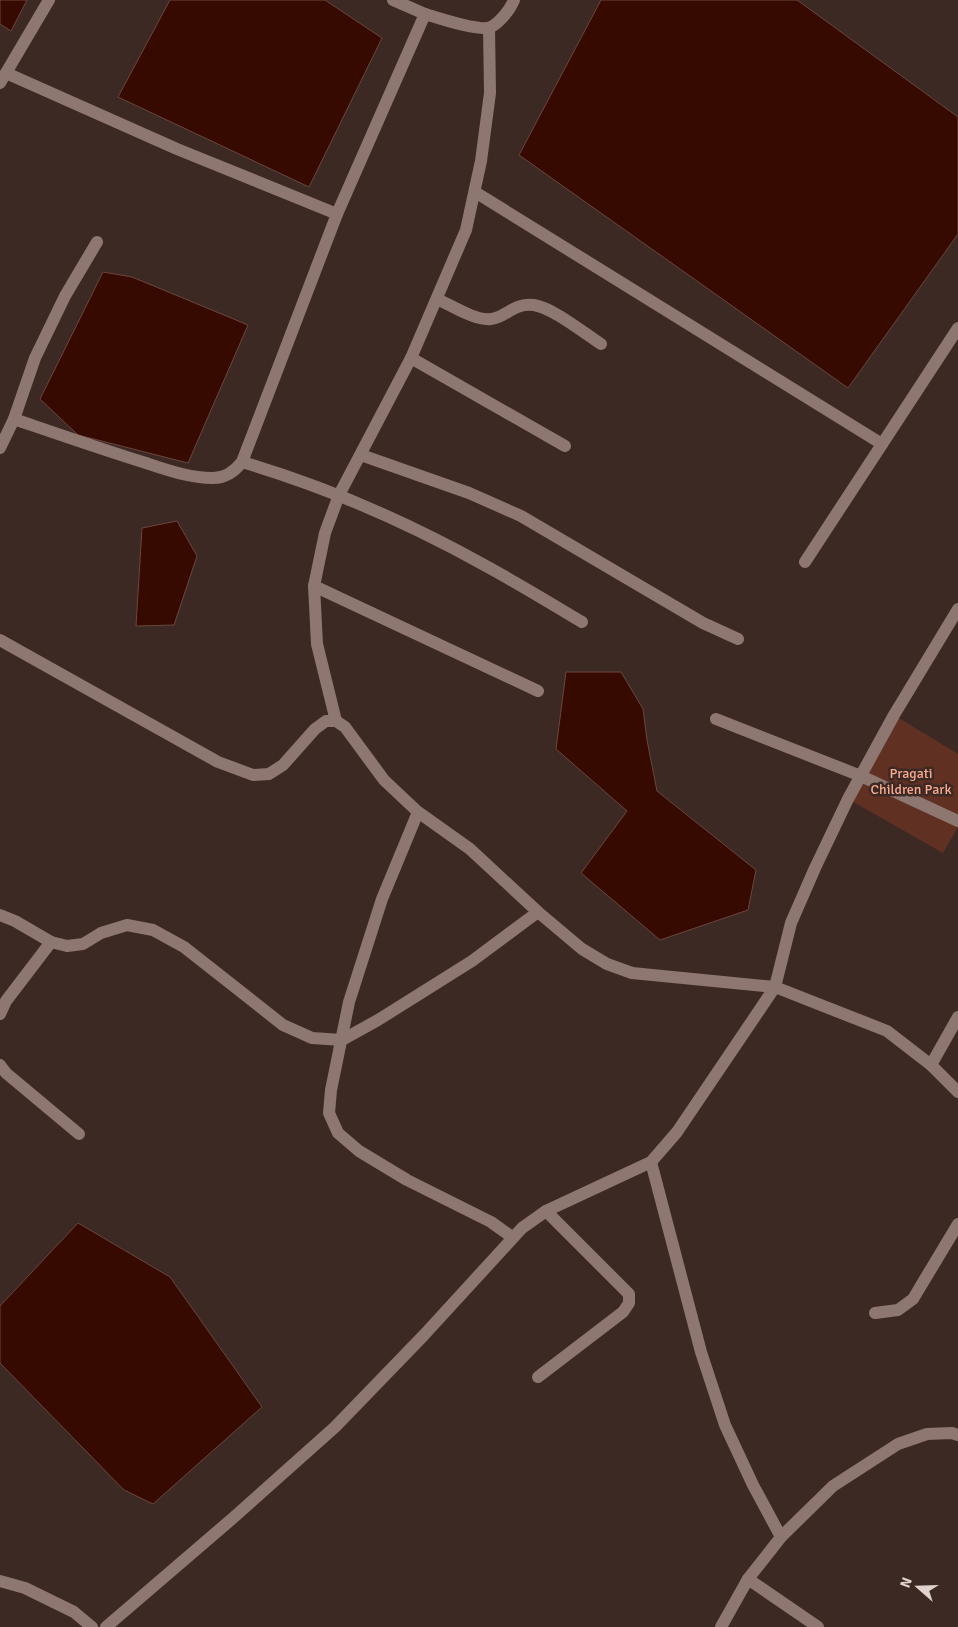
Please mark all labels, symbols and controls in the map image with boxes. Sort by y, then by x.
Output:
park label: Pragati Children Park [871,765,951,798]
north arrow [893,1562,943,1612]
text: N [897,1575,916,1590]

